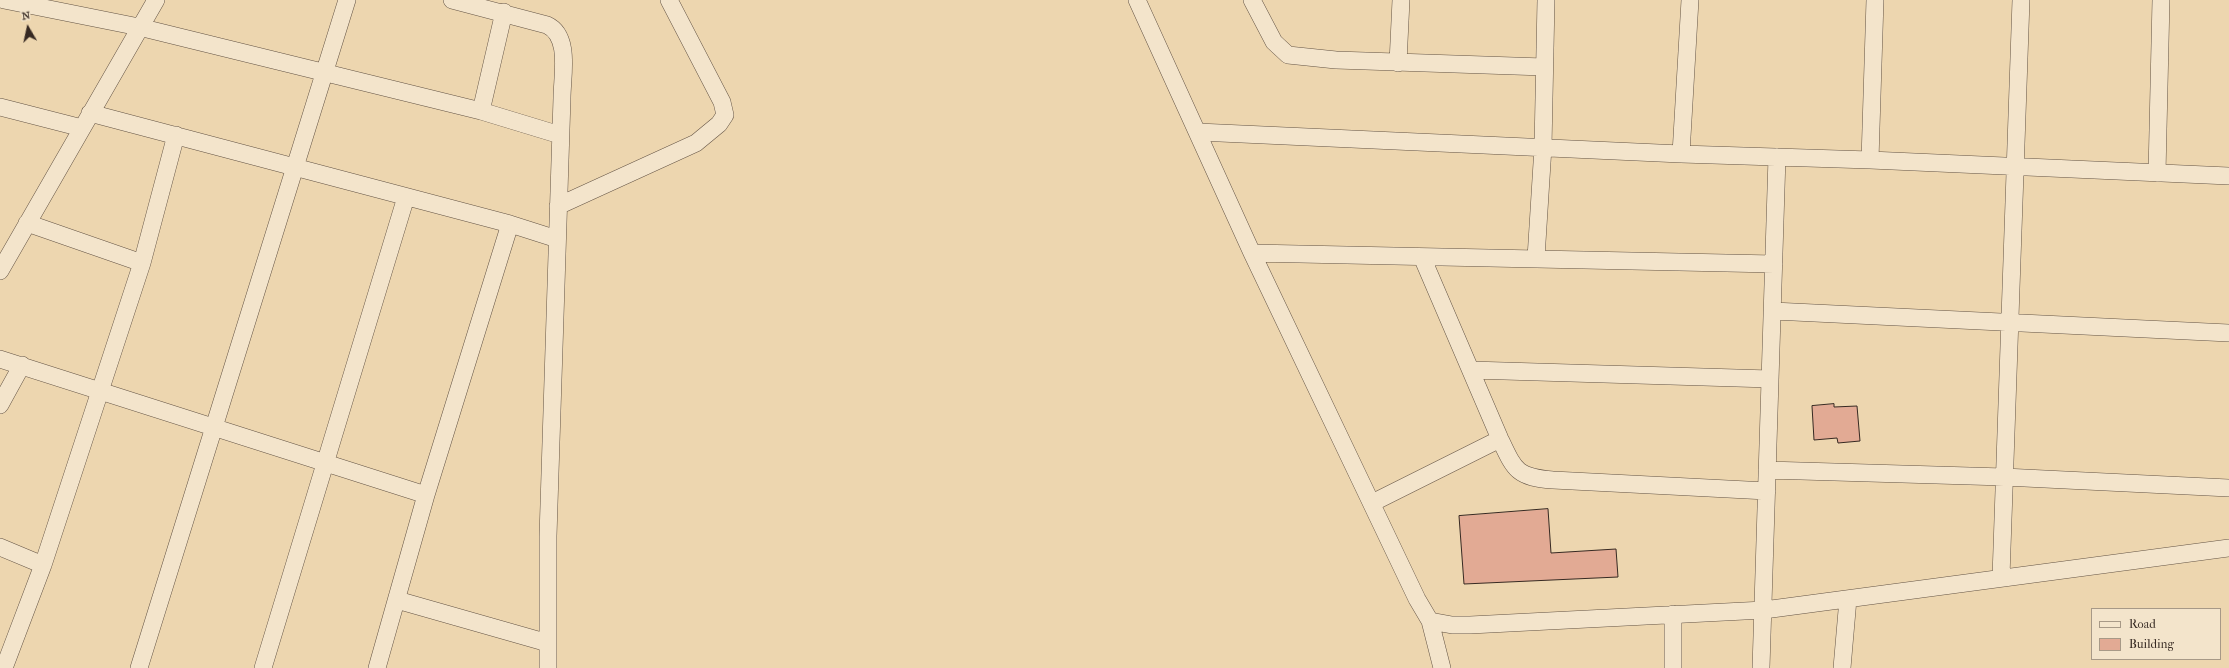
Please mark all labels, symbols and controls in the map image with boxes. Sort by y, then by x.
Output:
north arrow [8,8,48,48]
text: N [21,9,31,23]
legend [2091,608,2221,660]
text: Road [2129,617,2156,631]
text: Building [2129,637,2174,651]

